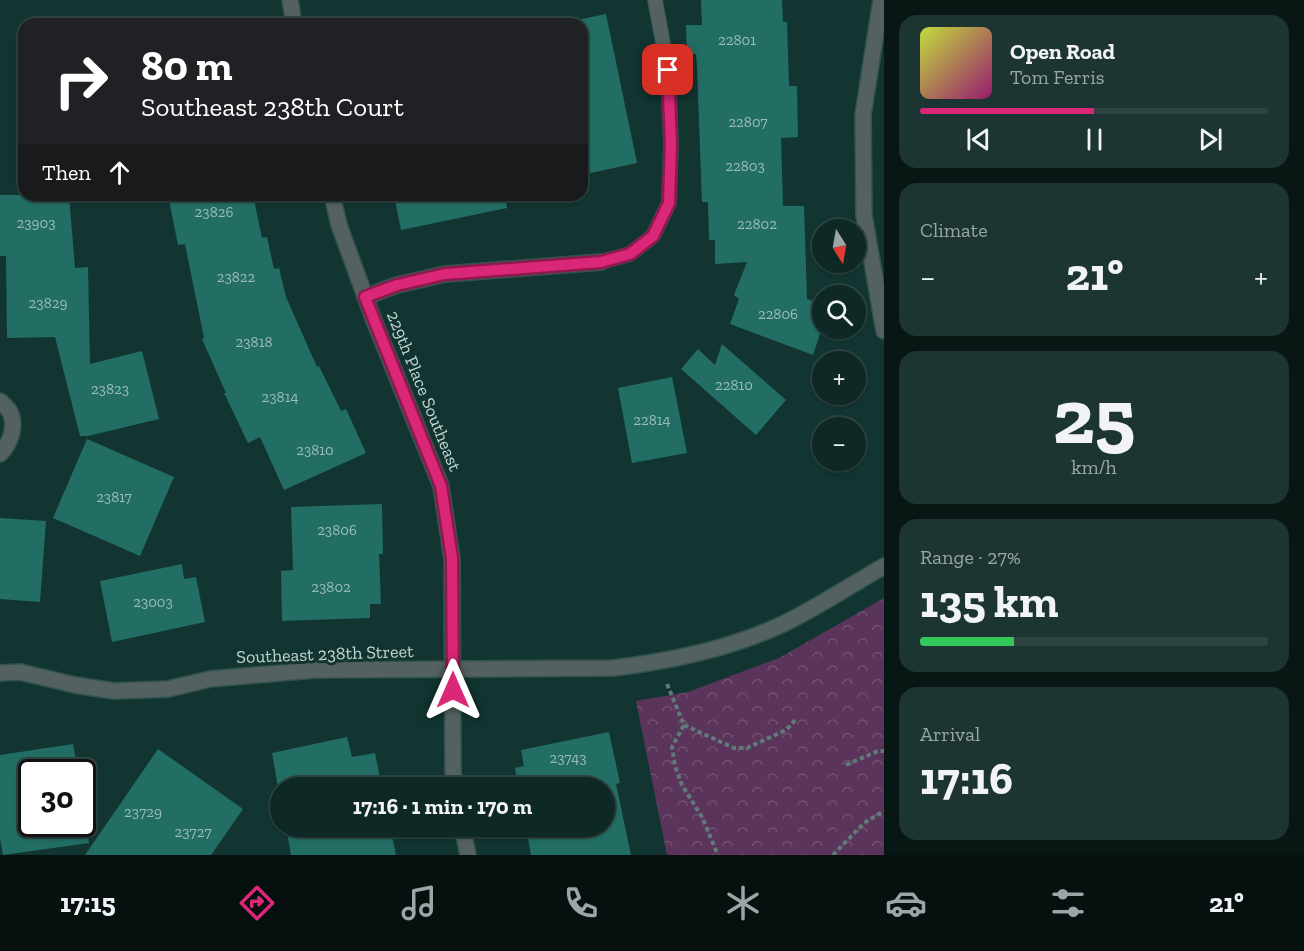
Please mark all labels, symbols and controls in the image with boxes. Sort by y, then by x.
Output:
house number: 22801 [718,31,756,49]
text: Open Road [1010,38,1115,65]
text: 80 m [141,40,232,91]
icon: right [42,42,120,120]
pin [642,44,693,95]
icon: arrive [651,53,684,86]
text: Tom Ferris [1010,65,1105,89]
text: Southeast 238th Court [141,91,404,123]
house number: 22807 [728,113,768,131]
icon: previous [962,123,995,156]
icon: pause [1078,123,1111,156]
icon: next [1194,123,1227,156]
icon: ahead [103,156,136,189]
house number: 22803 [725,157,765,175]
text: Then [42,159,91,186]
house number: 23826 [195,203,233,221]
house number: 23903 [16,214,56,232]
house number: 22802 [737,215,777,233]
text: Climate [920,218,988,242]
north arrow [812,219,866,273]
map controls [812,219,866,471]
text: 21° [1066,248,1124,302]
text: − [920,257,935,296]
text: + [1254,257,1268,296]
house number: 23822 [217,268,256,286]
button: search [812,285,866,339]
house number: 23829 [29,294,67,312]
house number: 22806 [758,305,798,323]
street label: 229th Place Southeast [382,308,466,475]
house number: 23818 [236,333,272,351]
button: + [812,351,866,405]
text: 25 [1053,369,1135,463]
house number: 22810 [715,376,753,394]
house number: 23823 [91,380,129,398]
house number: 23814 [262,388,299,406]
house number: 22814 [633,411,671,429]
button: − [812,417,866,471]
house number: 23810 [296,441,334,459]
text: km/h [1071,455,1117,479]
house number: 23817 [96,488,132,506]
house number: 23806 [317,521,357,539]
text: Range · 27% [920,545,1021,569]
text: 135 km [920,575,1058,629]
house number: 23802 [311,578,351,596]
house number: 23003 [133,593,173,611]
street label: Southeast 238th Street [236,640,414,668]
position arrow [421,658,485,722]
text: Arrival [920,722,980,746]
house number: 23743 [549,749,587,767]
text: 17:16 [920,752,1013,806]
speed limit sign: 30 [18,759,96,837]
text: 17:16 · 1 min · 170 m [353,793,532,820]
house number: 23729 [124,803,162,821]
house number: 23727 [175,823,211,841]
icon: directions [236,882,278,924]
icon: music [398,882,440,924]
icon: phone [560,882,602,924]
icon: climate [722,882,764,924]
icon: car [885,882,927,924]
icon: filters [1047,882,1089,924]
text: 17:15 [60,887,116,919]
text: 21° [1209,887,1244,919]

